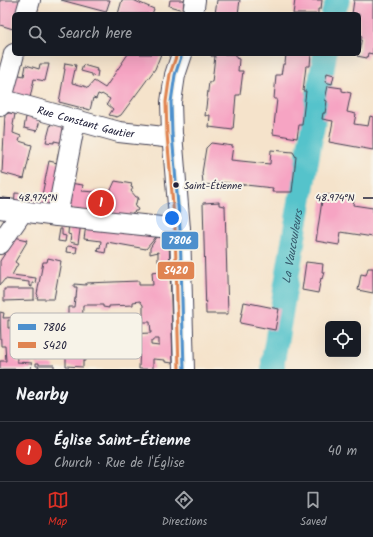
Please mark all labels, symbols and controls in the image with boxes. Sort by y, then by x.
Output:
search box [12,12,361,56]
text: Search here [58,22,132,46]
icon: search [26,23,48,45]
street label: Rue Constant Gautier [35,102,137,144]
place label: Saint-Étienne [184,178,242,194]
marker: Saint-Étienne [171,180,181,190]
pin: 1 [88,188,114,218]
text: 48.974°N [18,190,58,206]
text: 48.974°N [315,190,355,206]
water label: La Vaucouleurs [277,206,309,285]
your location [162,208,182,228]
line badge: 7806 [161,231,199,250]
text: 7806 [168,232,192,250]
line badge: 5420 [157,261,195,280]
text: 5420 [163,262,188,280]
legend [10,313,142,359]
text: 7806 [43,319,66,337]
map controls [325,321,361,357]
button: locate [325,321,361,357]
text: 5420 [43,337,67,355]
text: Nearby [16,382,68,409]
text: Église Saint-Étienne [54,429,191,453]
text: 1 [27,441,31,462]
text: 40 m [328,441,357,462]
text: Church · Rue de l'Église [54,453,185,474]
tab: Map [47,489,69,531]
tab: Directions [162,489,207,531]
tab: Saved [300,489,326,531]

